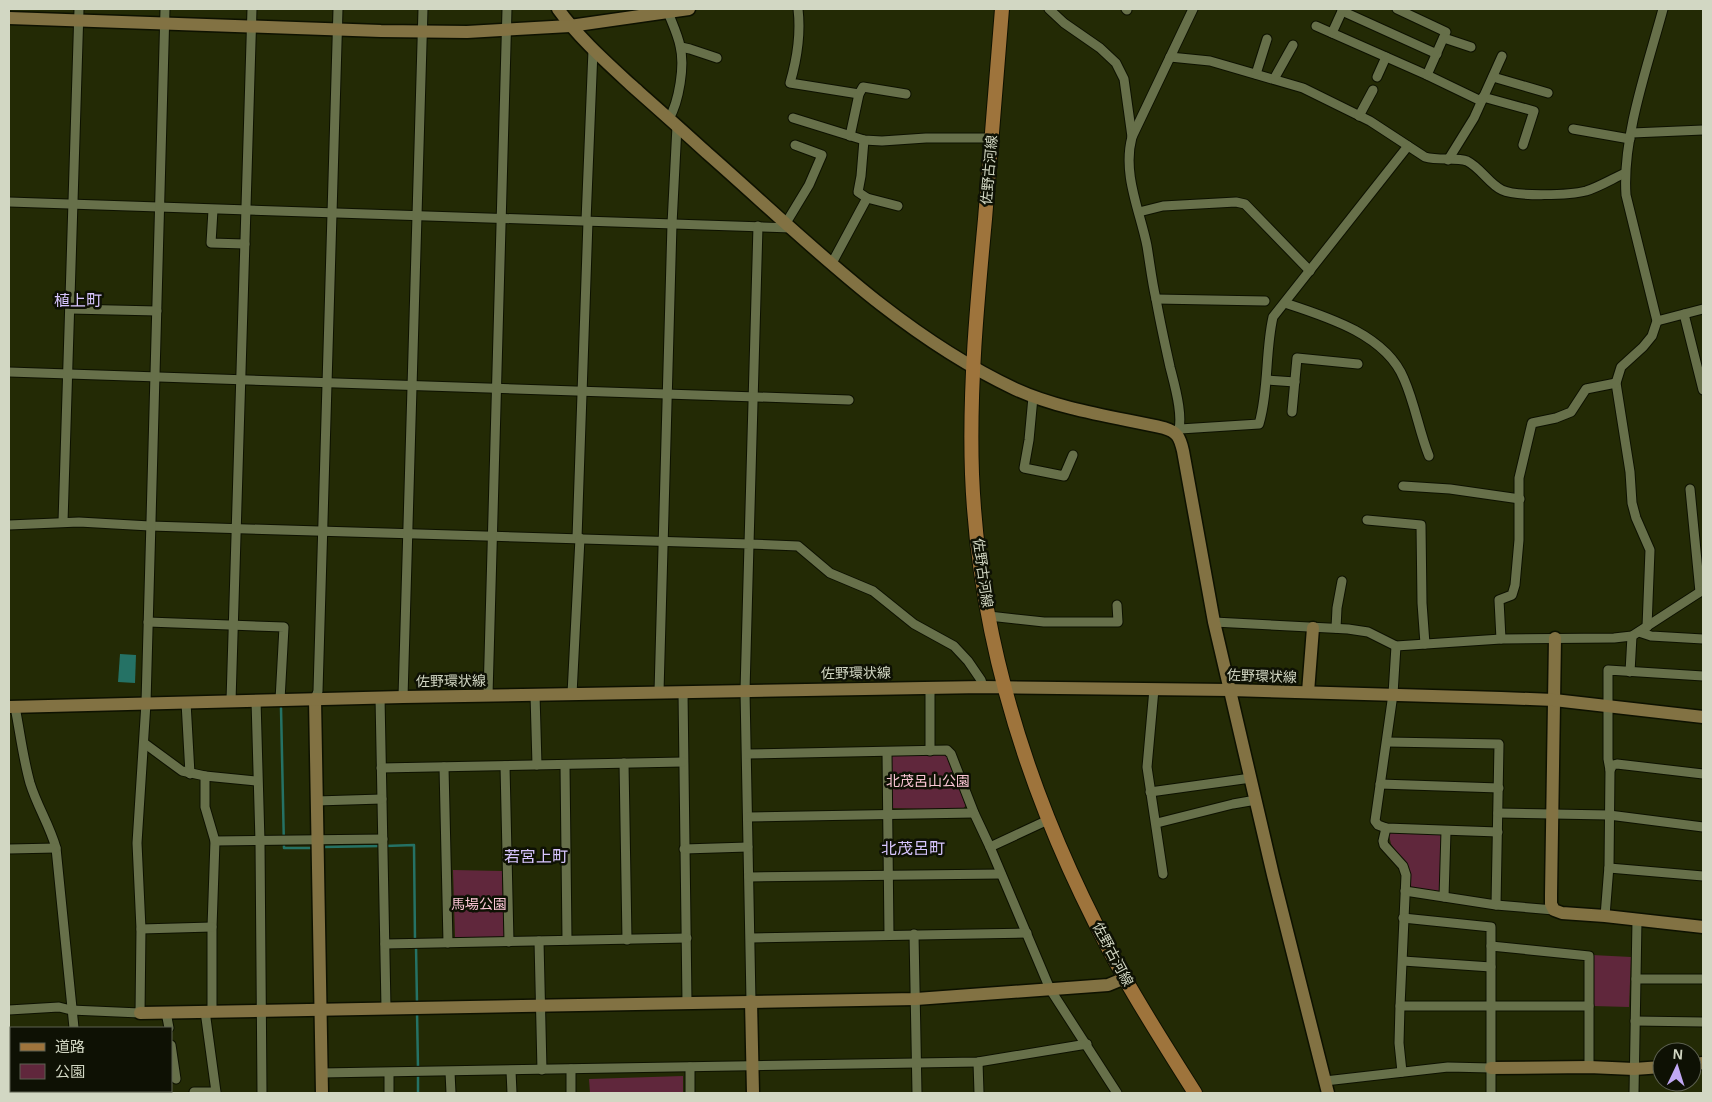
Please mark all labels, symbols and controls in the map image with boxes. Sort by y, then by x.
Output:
street label: 佐野古河線 [978,134,1000,206]
district label: 植上町 [54,292,102,309]
street label: 佐野古河線 [970,537,996,609]
street label: 佐野環状線 [821,664,891,682]
street label: 佐野環状線 [1227,667,1297,685]
street label: 佐野環状線 [416,672,486,690]
park label: 北茂呂山公園 [886,773,970,789]
district label: 北茂呂町 [881,840,945,857]
district label: 若宮上町 [504,848,568,865]
park label: 馬場公園 [451,896,507,912]
street label: 佐野古河線 [1090,919,1136,989]
legend [10,1027,172,1092]
text: 道路 [55,1038,85,1055]
north arrow [1652,1042,1702,1092]
text: N [1672,1046,1684,1062]
text: 公園 [55,1063,85,1080]

